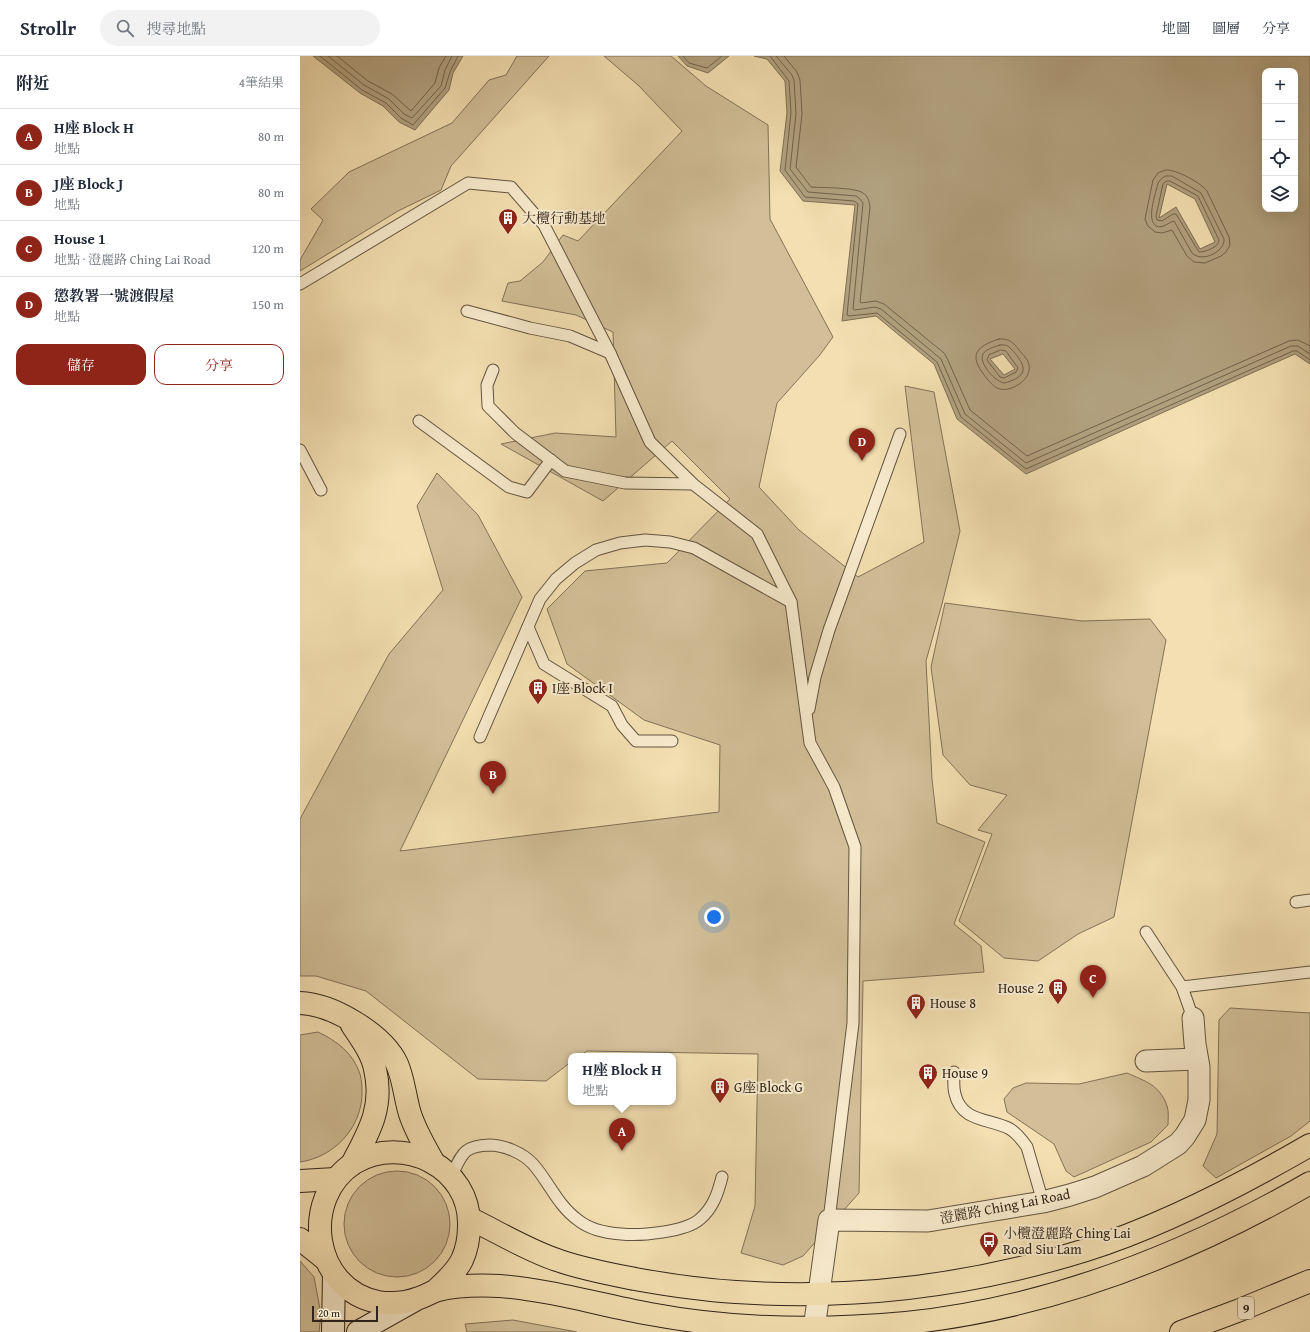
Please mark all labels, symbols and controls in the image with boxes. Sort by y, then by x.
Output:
search box [100,10,380,46]
text: Strollr [20,14,76,42]
icon: search [114,17,136,39]
text: 搜尋地點 [146,18,206,39]
text: 地圖 [1162,18,1190,38]
text: 圖層 [1212,18,1240,38]
text: 分享 [1262,18,1290,38]
map controls [1262,68,1298,212]
button: + [1262,68,1298,104]
text: 附近 [16,70,50,95]
text: 4筆結果 [239,73,284,92]
button: − [1262,104,1298,140]
text: H座 Block H [54,117,134,138]
text: A [25,127,33,146]
text: 80 m [258,127,284,146]
text: 地點 [54,139,80,158]
button: locate [1262,140,1298,176]
text: J座 Block J [54,173,123,194]
button: layers [1262,176,1298,212]
text: B [25,183,33,202]
text: 80 m [258,183,284,202]
text: 地點 [54,195,80,214]
building icon: 大欖行動基地 [497,207,519,235]
place label: 大欖行動基地 [522,208,606,228]
text: House 1 [54,228,106,249]
text: C [25,239,33,258]
text: 120 m [252,239,284,258]
text: 地點 · 澄麗路 Ching Lai Road [54,250,211,269]
text: 懲教署一號渡假屋 [54,285,174,306]
text: D [25,295,33,314]
text: 150 m [252,295,284,314]
text: 地點 [54,307,80,326]
button: 儲存 [16,344,146,385]
button: 分享 [154,344,284,385]
pin: D [849,428,875,461]
building icon: I座 Block I [527,677,549,705]
place label: I座 Block I [552,678,613,698]
pin: B [480,761,506,794]
your location [704,907,724,927]
pin: C [1080,965,1106,998]
building icon: House 2 [1047,977,1069,1005]
place label: House 2 [998,978,1044,998]
building icon: House 8 [905,992,927,1020]
place label: House 8 [930,993,976,1013]
popup [568,1053,676,1105]
text: H座 Block H [582,1059,662,1080]
building icon: House 9 [917,1062,939,1090]
place label: House 9 [942,1063,988,1083]
building icon: G座 Block G [709,1076,731,1104]
place label: G座 Block G [734,1077,803,1097]
text: 地點 [582,1081,608,1100]
pin: A [609,1118,635,1151]
street label: 澄麗路 Ching Lai Road [938,1183,1072,1228]
place label: 小欖澄麗路 Ching Lai Road Siu Lam [1003,1223,1131,1259]
bus stop icon: 小欖澄麗路 Ching Lai Road Siu Lam [978,1230,1000,1258]
road number: 9 [1238,1297,1254,1319]
scale bar [312,1304,378,1323]
text: 20 m [318,1305,340,1321]

